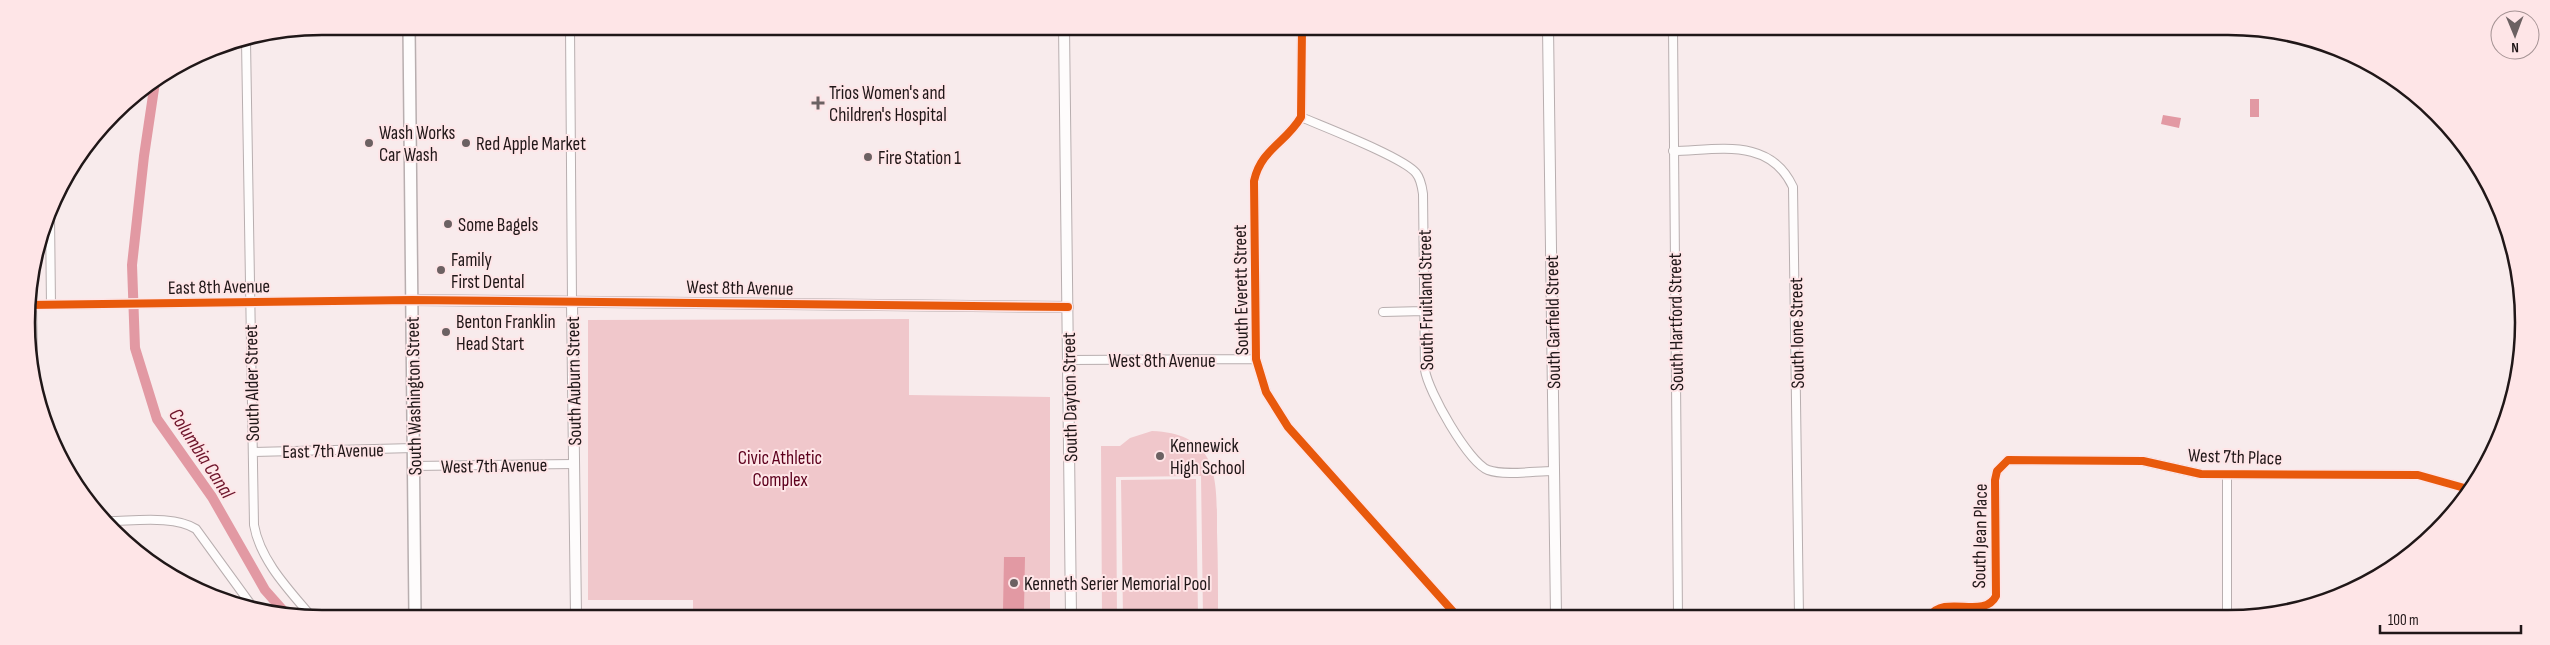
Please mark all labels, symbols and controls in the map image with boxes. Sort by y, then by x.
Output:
north arrow [2490,10,2540,60]
text: N [2511,39,2519,56]
place label: Trios Women's and Children's Hospital [829,82,947,127]
marker: Trios Women's and Children's Hospital [811,96,825,110]
place label: Wash Works Car Wash [379,122,456,167]
place label: Red Apple Market [476,133,586,156]
marker: Wash Works Car Wash [363,137,375,149]
marker: Red Apple Market [460,137,472,149]
place label: Fire Station 1 [878,147,961,170]
marker: Fire Station 1 [862,151,874,163]
place label: Some Bagels [458,214,538,237]
marker: Some Bagels [442,218,454,230]
street label: South Everett Street [1229,224,1254,356]
street label: South Fruitland Street [1414,229,1439,371]
place label: Family First Dental [451,249,525,294]
street label: South Hartford Street [1664,252,1689,391]
street label: South Garfield Street [1541,255,1566,389]
marker: Family First Dental [435,264,447,276]
street label: East 8th Avenue [168,275,270,300]
street label: West 8th Avenue [686,276,794,301]
street label: South Ione Street [1785,277,1810,389]
place label: Benton Franklin Head Start [456,311,556,356]
street label: South Washington Street [402,316,427,476]
street label: South Auburn Street [562,316,587,446]
street label: South Alder Street [240,324,265,442]
marker: Benton Franklin Head Start [440,326,452,338]
street label: South Dayton Street [1058,332,1083,462]
street label: West 8th Avenue [1108,350,1216,373]
water label: Columbia Canal [163,404,240,504]
place label: Kennewick High School [1170,435,1245,480]
street label: East 7th Avenue [282,439,384,464]
street label: West 7th Place [2188,444,2282,471]
park label: Civic Athletic Complex [738,447,822,492]
marker: Kennewick High School [1154,450,1166,462]
street label: West 7th Avenue [441,454,547,479]
street label: South Jean Place [1968,483,1993,589]
place label: Kenneth Serier Memorial Pool [1024,573,1211,596]
marker: Kenneth Serier Memorial Pool [1008,577,1020,589]
scale bar [2380,602,2521,634]
text: 100 m [2388,611,2419,630]

